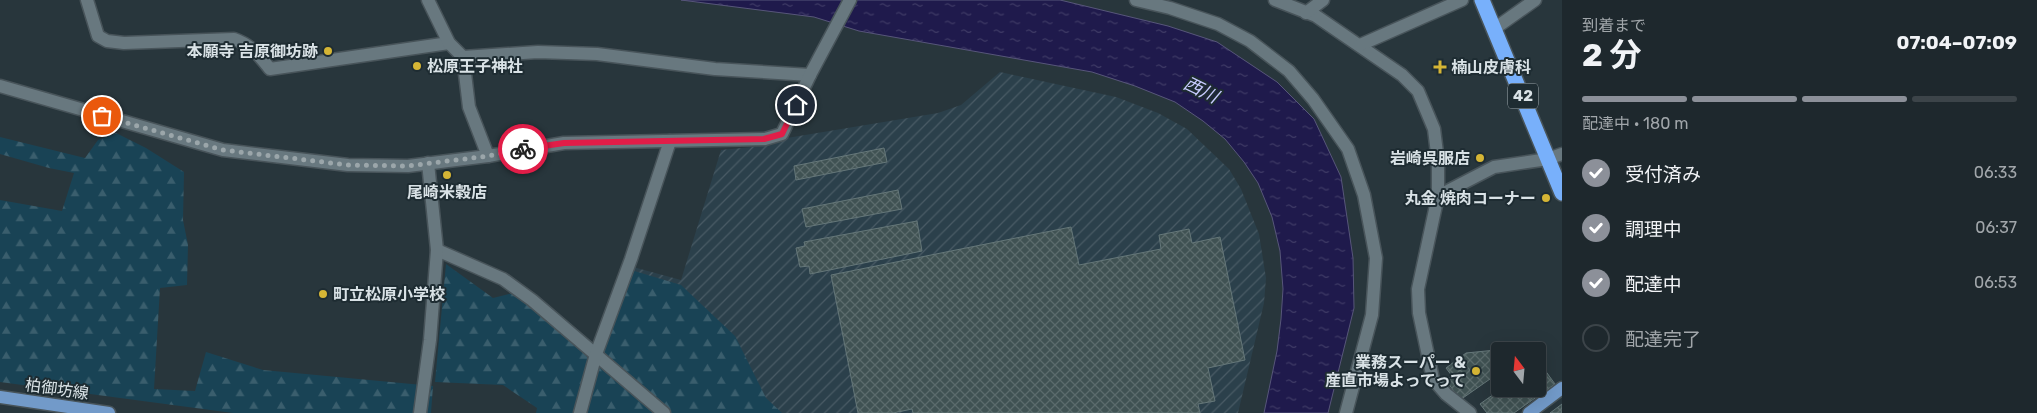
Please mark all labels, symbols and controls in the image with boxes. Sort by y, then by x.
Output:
text: 到着まで [1582,16,1646,35]
text: 07:04–07:09 [1897,31,2017,54]
text: 2 分 [1582,36,1642,74]
place label: 本願寺 吉原御坊跡 [187,42,318,61]
marker: 本願寺 吉原御坊跡 [322,45,334,57]
place label: 松原王子神社 [427,57,523,76]
place label: 楠山皮膚科 [1451,58,1531,77]
marker: 松原王子神社 [411,60,423,72]
marker: 楠山皮膚科 [1433,60,1447,74]
water label: 西川 [1180,72,1224,109]
pin [775,84,817,126]
road number: 42 [1508,84,1538,108]
icon: home [782,91,810,119]
pin [81,95,123,137]
icon: bag [88,102,116,130]
text: 配達中 · 180 m [1582,114,1688,133]
courier [498,124,548,174]
icon: bike [509,135,537,163]
place label: 岩崎呉服店 [1390,149,1470,168]
marker: 岩崎呉服店 [1474,152,1486,164]
icon: check [1582,159,1610,187]
text: 受付済み [1625,163,1701,186]
text: 06:33 [1974,163,2017,182]
marker: 尾崎米穀店 [441,169,453,181]
place label: 尾崎米穀店 [407,183,487,202]
place label: 丸金 焼肉コーナー [1405,189,1536,208]
marker: 丸金 焼肉コーナー [1540,192,1552,204]
icon: check [1582,214,1610,242]
text: 調理中 [1625,218,1682,241]
text: 06:37 [1975,218,2017,237]
icon: check [1582,269,1610,297]
text: 配達中 [1625,273,1682,296]
text: 06:53 [1974,273,2017,292]
place label: 町立松原小学校 [333,285,445,304]
marker: 町立松原小学校 [317,288,329,300]
text: 配達完了 [1625,328,1701,351]
north arrow [1491,342,1546,398]
map controls [1491,342,1546,397]
place label: 業務スーパー & 産直市場よってって [1325,353,1466,390]
marker: 業務スーパー & 産直市場よってって [1470,365,1482,377]
street label: 柏御坊線 [24,375,90,403]

